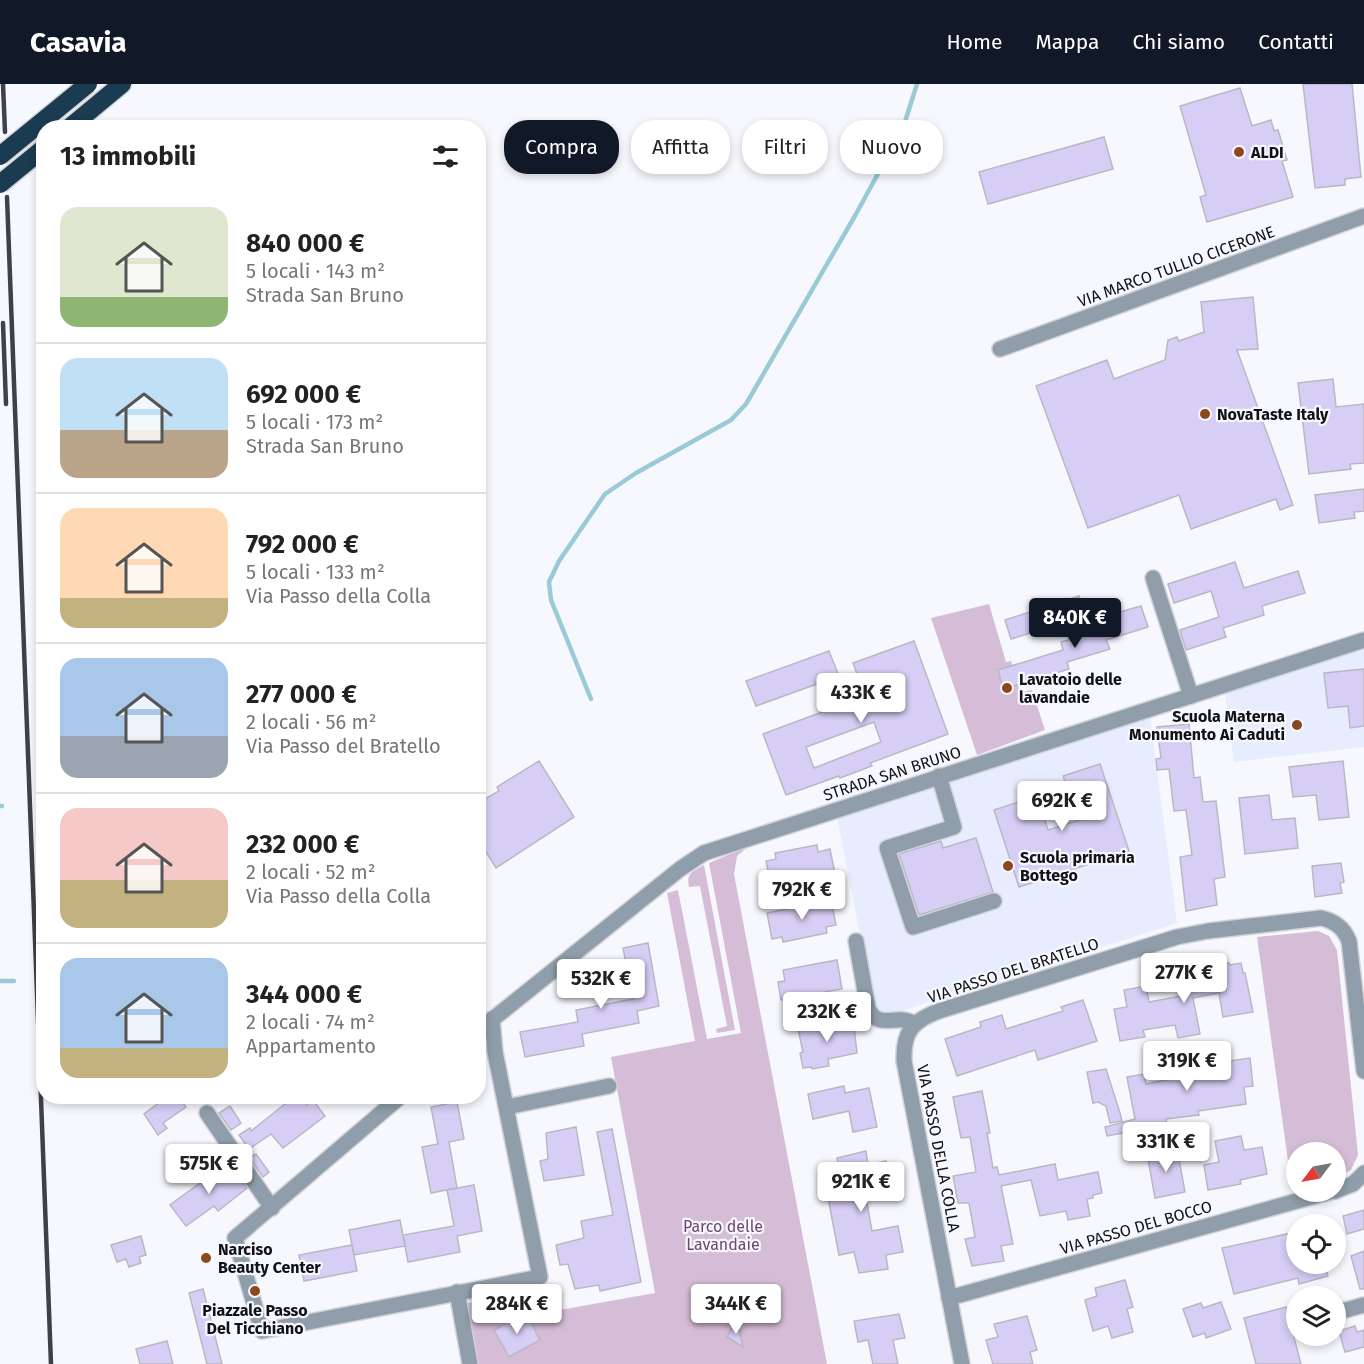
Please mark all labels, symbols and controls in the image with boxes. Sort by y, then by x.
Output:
text: Casavia [30,26,127,59]
text: Home [946,29,1002,55]
text: Mappa [1035,29,1099,55]
text: Chi siamo [1132,29,1225,55]
text: Contatti [1258,29,1334,55]
chip: Compra [504,120,619,174]
chip: Affitta [631,120,730,174]
chip: Filtri [742,120,828,174]
chip: Nuovo [840,120,943,174]
icon: filters [429,140,462,173]
text: 13 immobili [60,141,196,172]
place label: ALDI [1250,143,1284,162]
marker: ALDI [1232,145,1246,159]
street label: VIA MARCO TULLIO CICERONE [1075,222,1277,311]
text: 840 000 € [246,228,364,259]
icon: home [108,231,180,303]
text: 5 locali · 143 m² [246,259,385,283]
text: Strada San Bruno [246,283,404,307]
text: 692 000 € [246,379,361,410]
icon: home [108,382,180,454]
place label: NovaTaste Italy [1217,405,1329,424]
marker: NovaTaste Italy [1198,407,1212,421]
text: 5 locali · 173 m² [246,410,383,434]
text: Strada San Bruno [246,434,404,458]
text: 792 000 € [246,529,359,560]
icon: home [108,532,180,604]
text: 5 locali · 133 m² [246,560,385,584]
text: Via Passo della Colla [246,584,431,608]
pin: 840K € [1026,598,1124,649]
text: 840K € [1043,605,1107,629]
place label: Lavatoio delle lavandaie [1019,670,1122,707]
pin: 433K € [812,673,910,724]
text: 277 000 € [246,679,357,710]
text: 433K € [831,680,892,704]
marker: Lavatoio delle lavandaie [1000,681,1014,695]
icon: home [108,682,180,754]
place label: Scuola Materna Monumento Ai Caduti [1129,707,1285,744]
text: 2 locali · 56 m² [246,710,377,734]
marker: Scuola Materna Monumento Ai Caduti [1290,718,1304,732]
text: Via Passo del Bratello [246,734,441,758]
street label: STRADA SAN BRUNO [821,742,964,805]
pin: 692K € [1013,781,1111,832]
text: 692K € [1031,788,1093,812]
text: 232 000 € [246,829,359,860]
icon: home [108,832,180,904]
place label: Scuola primaria Bottego [1020,848,1135,885]
marker: Scuola primaria Bottego [1001,859,1015,873]
text: 2 locali · 52 m² [246,860,376,884]
pin: 792K € [753,870,851,921]
text: 792K € [772,877,832,901]
text: Via Passo della Colla [246,884,431,908]
street label: VIA PASSO DEL BRATELLO [925,934,1101,1007]
pin: 277K € [1135,953,1233,1004]
pin: 532K € [552,959,650,1010]
text: 277K € [1155,960,1213,984]
text: 532K € [571,966,631,990]
text: 344 000 € [246,979,362,1010]
icon: home [108,982,180,1054]
pin: 232K € [778,992,876,1043]
text: 232K € [797,999,857,1023]
text: 2 locali · 74 m² [246,1010,375,1034]
text: Appartamento [246,1034,376,1058]
pin: 319K € [1138,1041,1236,1092]
text: 319K € [1157,1048,1217,1072]
street label: VIA PASSO DELLA COLLA [913,1063,964,1234]
pin: 331K € [1117,1122,1215,1173]
text: 331K € [1137,1129,1195,1153]
north arrow [1286,1142,1346,1202]
map controls [1286,1142,1346,1346]
pin: 575K € [160,1144,258,1195]
text: 575K € [179,1151,239,1175]
pin: 921K € [812,1162,910,1213]
text: 921K € [831,1169,891,1193]
street label: VIA PASSO DEL BOCCO [1058,1197,1214,1258]
button: locate [1286,1214,1346,1274]
park label: Parco delle Lavandaie [683,1217,763,1254]
place label: Narciso Beauty Center [218,1240,321,1277]
marker: Narciso Beauty Center [199,1251,213,1265]
marker: Piazzale Passo Del Ticchiano [248,1284,262,1298]
pin: 284K € [468,1284,566,1335]
pin: 344K € [687,1284,785,1335]
button: layers [1286,1286,1346,1346]
text: 284K € [486,1291,548,1315]
text: 344K € [705,1291,767,1315]
place label: Piazzale Passo Del Ticchiano [202,1301,308,1338]

